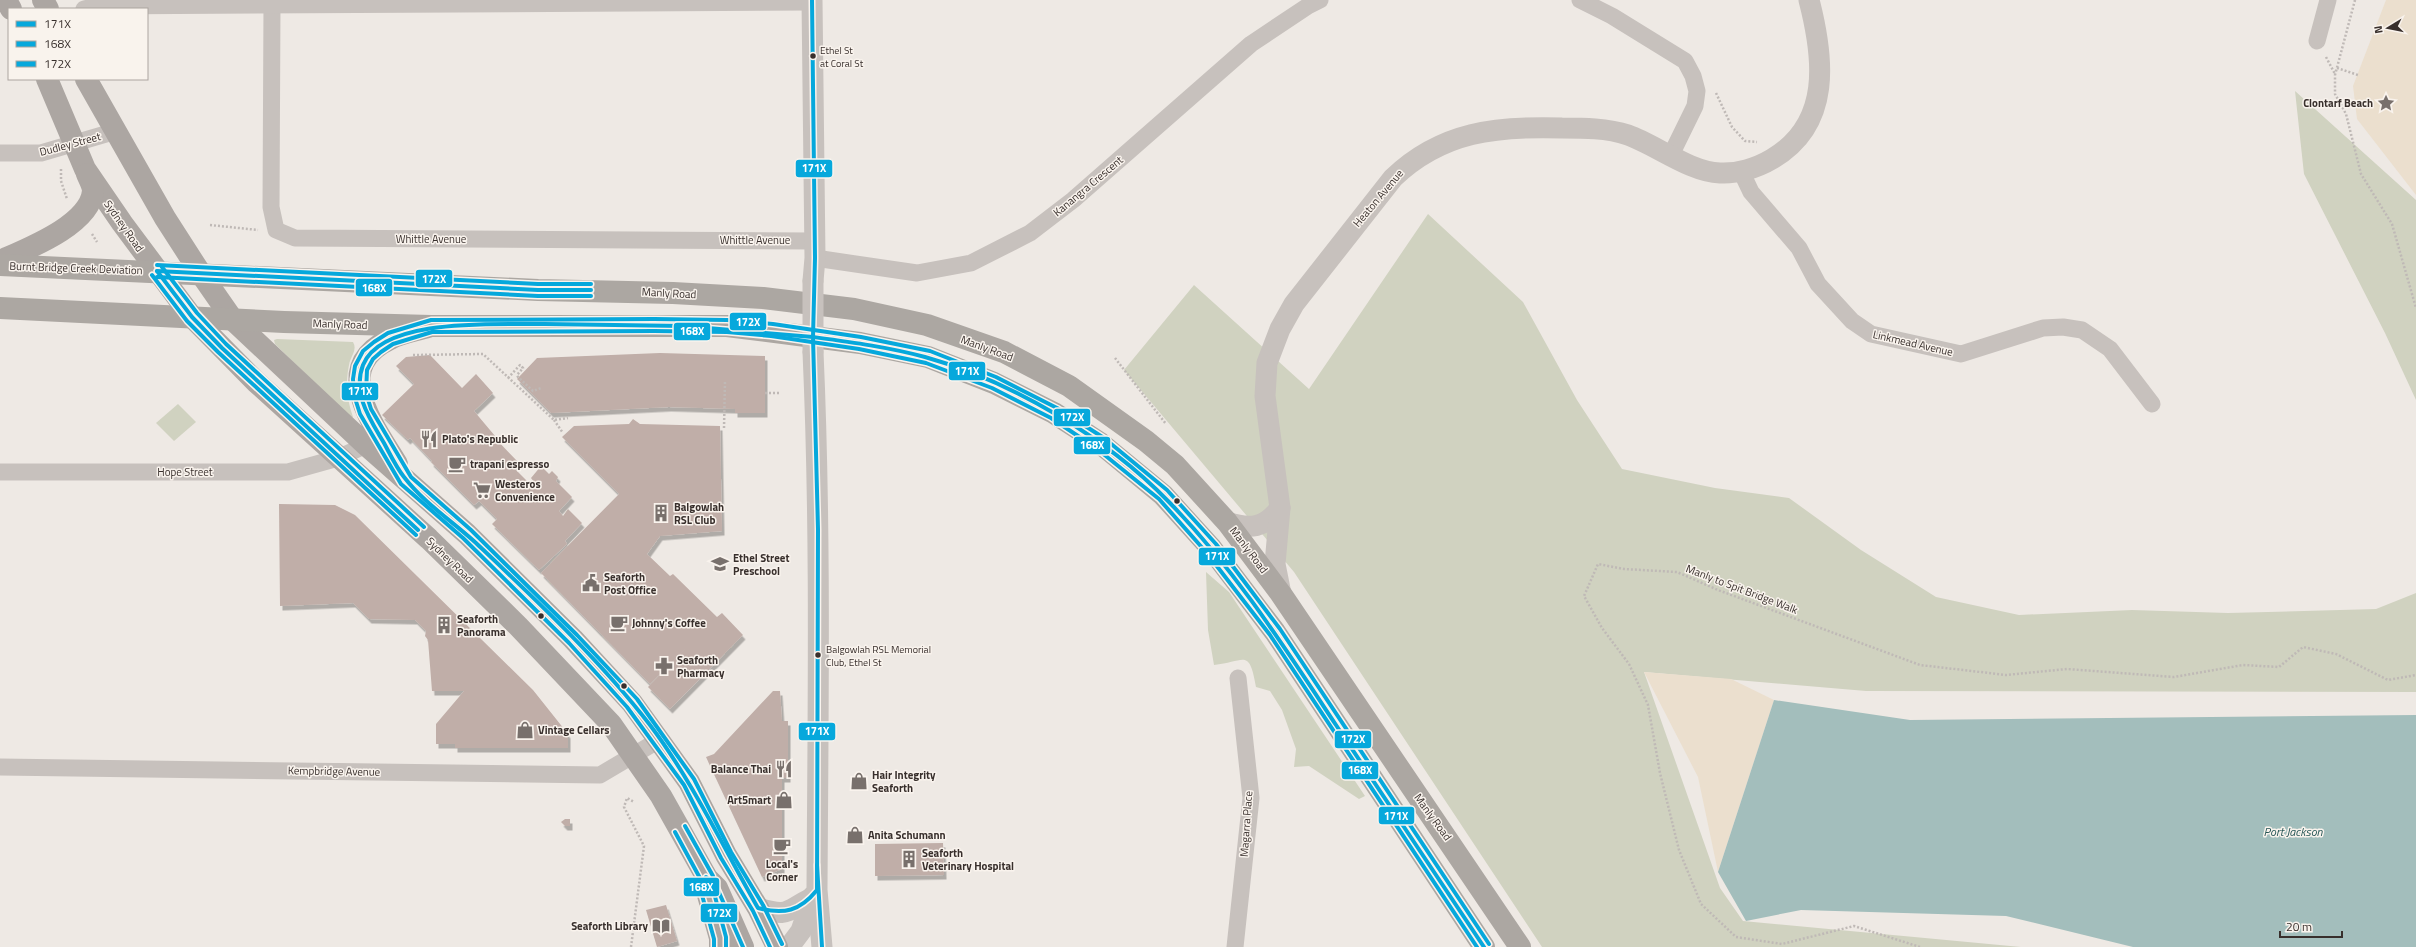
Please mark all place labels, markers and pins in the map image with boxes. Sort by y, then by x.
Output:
place label: Ethel St at Coral St [820,43,864,71]
marker: Ethel St at Coral St [808,51,818,61]
place icon: Clontarf Beach [2376,93,2396,113]
place label: Clontarf Beach [2303,95,2373,111]
restaurant icon: Plato's Republic [419,429,439,449]
place label: Plato's Republic [442,431,518,447]
cafe icon: trapani espresso [447,454,467,474]
place label: trapani espresso [470,456,550,472]
place label: Westeros Convenience [495,476,555,505]
supermarket icon: Westeros Convenience [472,480,492,500]
unlabelled marker [1172,496,1182,506]
place label: Balgowlah RSL Club [674,499,724,528]
building icon: Balgowlah RSL Club [651,503,671,523]
place label: Ethel Street Preschool [733,550,789,579]
school or university icon: Ethel Street Preschool [710,554,730,574]
place label: Seaforth Post Office [604,569,657,598]
public building icon: Seaforth Post Office [581,573,601,593]
place label: Seaforth Panorama [457,611,506,640]
unlabelled marker [536,611,546,621]
cafe icon: Johnny's Coffee [609,613,629,633]
building icon: Seaforth Panorama [434,615,454,635]
place label: Johnny's Coffee [632,615,706,631]
place label: Balgowlah RSL Memorial Club, Ethel St [826,642,931,670]
marker: Balgowlah RSL Memorial Club, Ethel St [813,650,823,660]
place label: Seaforth Pharmacy [677,652,725,681]
pharmacy icon: Seaforth Pharmacy [654,656,674,676]
unlabelled marker [619,681,629,691]
shop icon: Vintage Cellars [515,720,535,740]
place label: Vintage Cellars [538,722,609,738]
restaurant icon: Balance Thai [774,759,794,779]
place label: Balance Thai [711,761,771,777]
place label: Hair Integrity Seaforth [872,767,936,796]
shop icon: Hair Integrity Seaforth [849,771,869,791]
shop icon: Art5mart [774,790,794,810]
place label: Art5mart [727,792,771,808]
shop icon: Anita Schumann [845,825,865,845]
place label: Anita Schumann [868,827,946,843]
cafe icon: Local's Corner [772,836,792,856]
place label: Seaforth Veterinary Hospital [922,845,1014,874]
building icon: Seaforth Veterinary Hospital [899,849,919,869]
place label: Local's Corner [766,856,798,885]
library icon: Seaforth Library [651,916,671,936]
place label: Seaforth Library [571,918,648,934]

